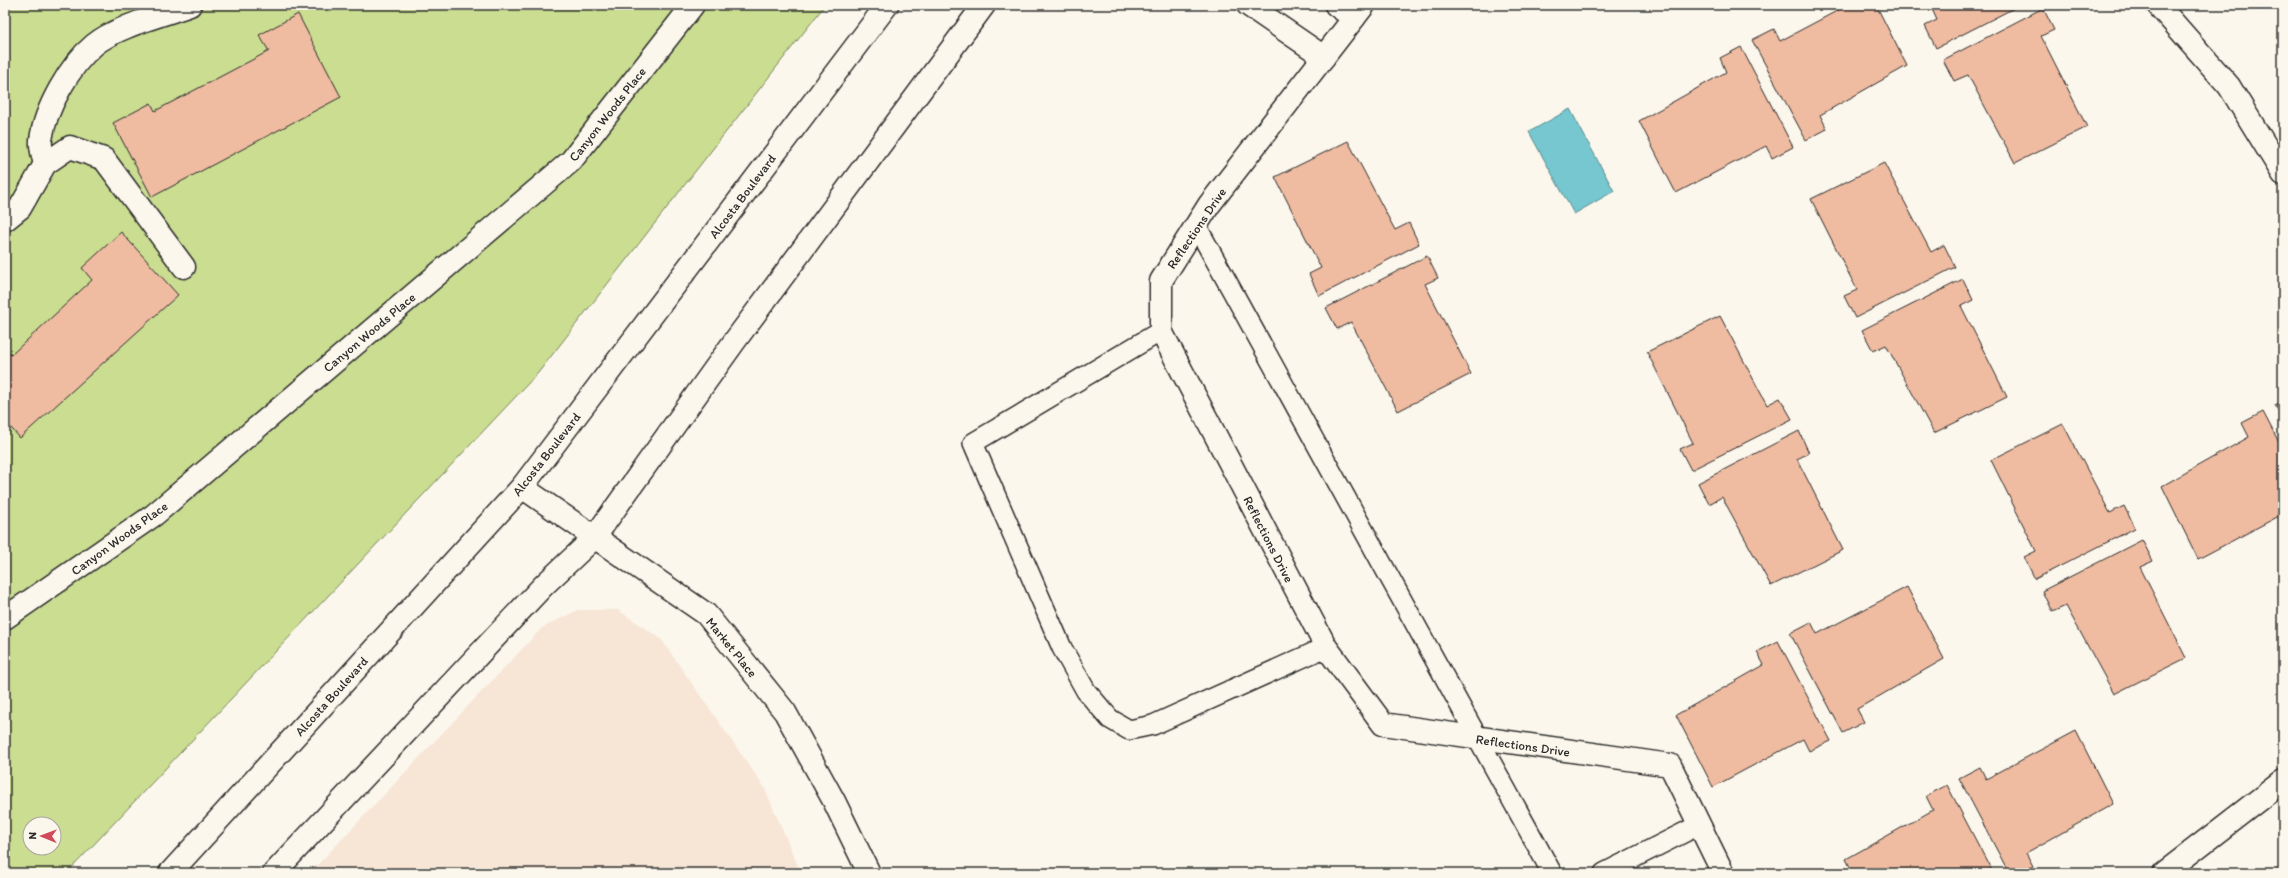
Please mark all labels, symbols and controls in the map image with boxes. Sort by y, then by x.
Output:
street label: Canyon Woods Place [566,64,649,164]
street label: Alcosta Boulevard [706,151,779,241]
street label: Reflections Drive [1164,185,1229,272]
street label: Canyon Woods Place [320,289,418,375]
street label: Alcosta Boulevard [509,410,584,499]
street label: Reflections Drive [1240,494,1297,585]
street label: Canyon Woods Place [68,498,170,578]
street label: Market Place [703,614,760,680]
street label: Alcosta Boulevard [292,654,371,739]
street label: Reflections Drive [1475,731,1571,760]
north arrow [22,816,62,856]
text: N [26,832,39,840]

